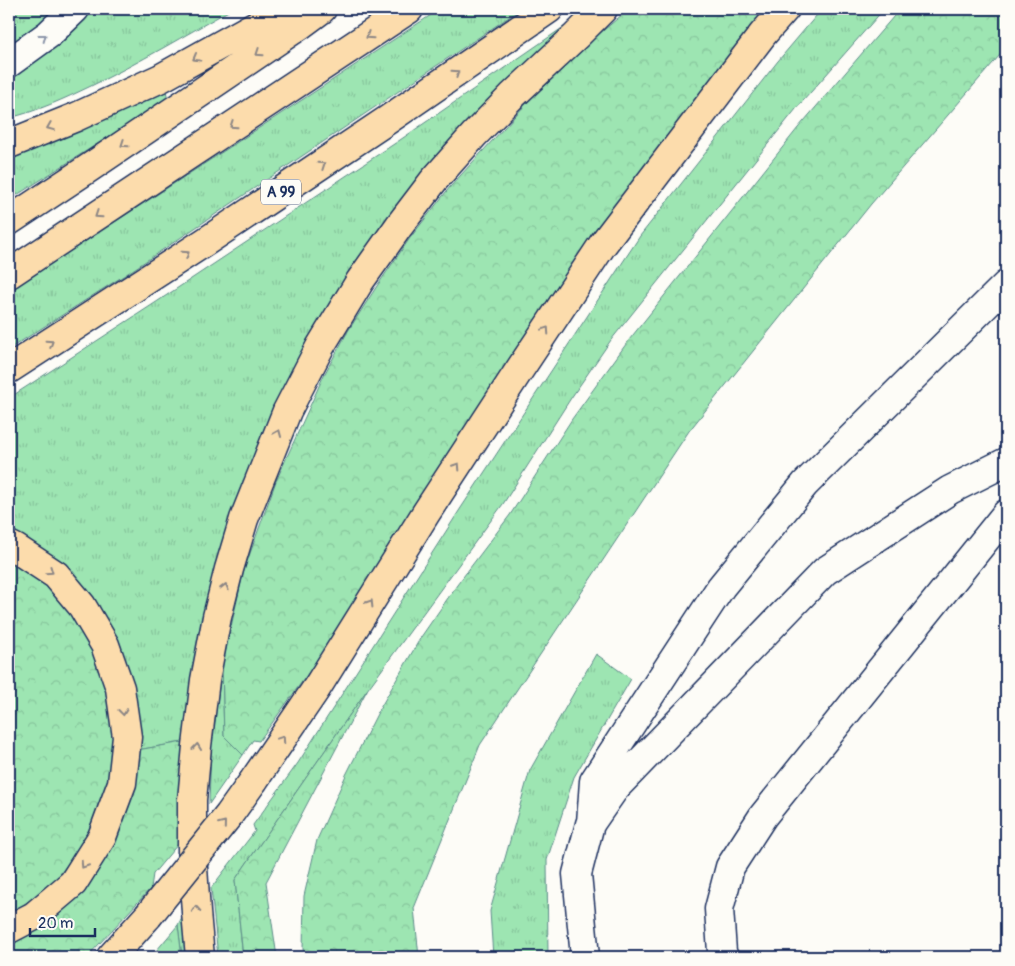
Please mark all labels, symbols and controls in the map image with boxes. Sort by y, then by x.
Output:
one-way arrow [365,30,374,39]
one-way arrow [37,35,46,43]
one-way arrow [255,47,264,56]
one-way arrow [193,52,202,62]
one-way arrow [450,70,460,79]
one-way arrow [229,119,238,129]
one-way arrow [46,122,54,132]
one-way arrow [120,138,130,147]
one-way arrow [316,161,325,171]
road number: A 99 [261,180,301,204]
one-way arrow [94,209,103,218]
one-way arrow [181,251,190,261]
one-way arrow [540,326,549,335]
one-way arrow [44,340,53,349]
one-way arrow [271,429,282,438]
one-way arrow [451,462,460,471]
one-way arrow [44,565,54,574]
one-way arrow [219,582,230,591]
one-way arrow [364,599,373,608]
one-way arrow [117,708,128,716]
one-way arrow [276,736,285,745]
one-way arrow [191,742,202,750]
one-way arrow [217,820,226,829]
one-way arrow [81,860,91,869]
one-way arrow [190,904,201,912]
scale bar [30,906,95,938]
text: 20 m [38,914,73,933]

